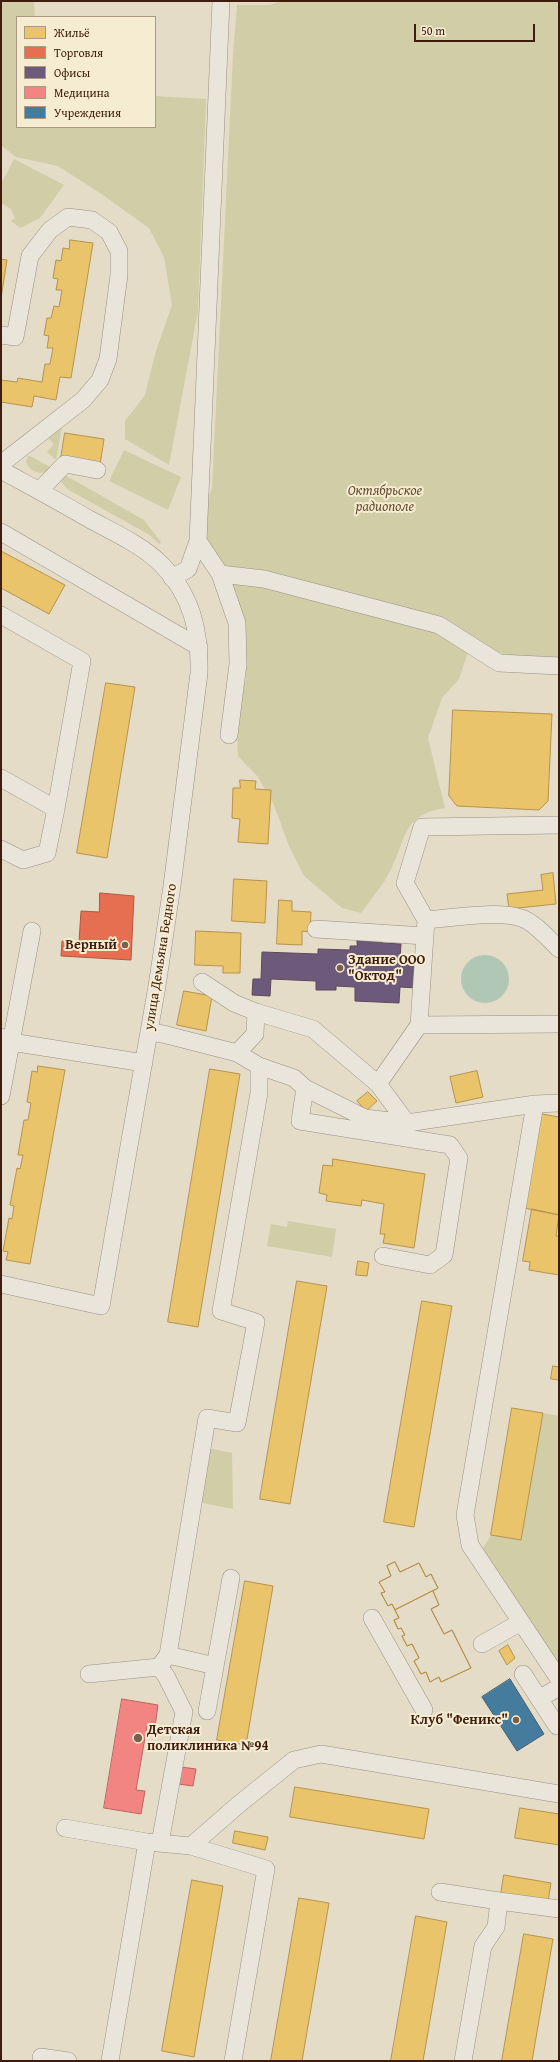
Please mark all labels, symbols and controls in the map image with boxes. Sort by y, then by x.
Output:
legend [16,16,156,128]
scale bar [416,16,537,42]
text: 50 m [421,22,445,39]
text: Жильё [54,24,90,41]
text: Торговля [54,44,103,61]
text: Офисы [54,64,90,81]
text: Медицина [54,84,109,101]
text: Учреждения [54,104,121,121]
park label: Октябрьское радиополе [348,483,422,516]
street label: улица Демьяна Бедного [141,882,181,1032]
place label: Верный [65,937,117,953]
marker: Верный [120,940,130,950]
place label: Здание ООО "Октод" [348,952,425,984]
marker: Здание ООО "Октод" [335,963,345,973]
place label: Клуб "Феникс" [410,1712,508,1728]
marker: Клуб "Феникс" [511,1715,521,1725]
place label: Детская поликлиника №94 [147,1722,269,1754]
marker: Детская поликлиника №94 [132,1732,144,1744]

